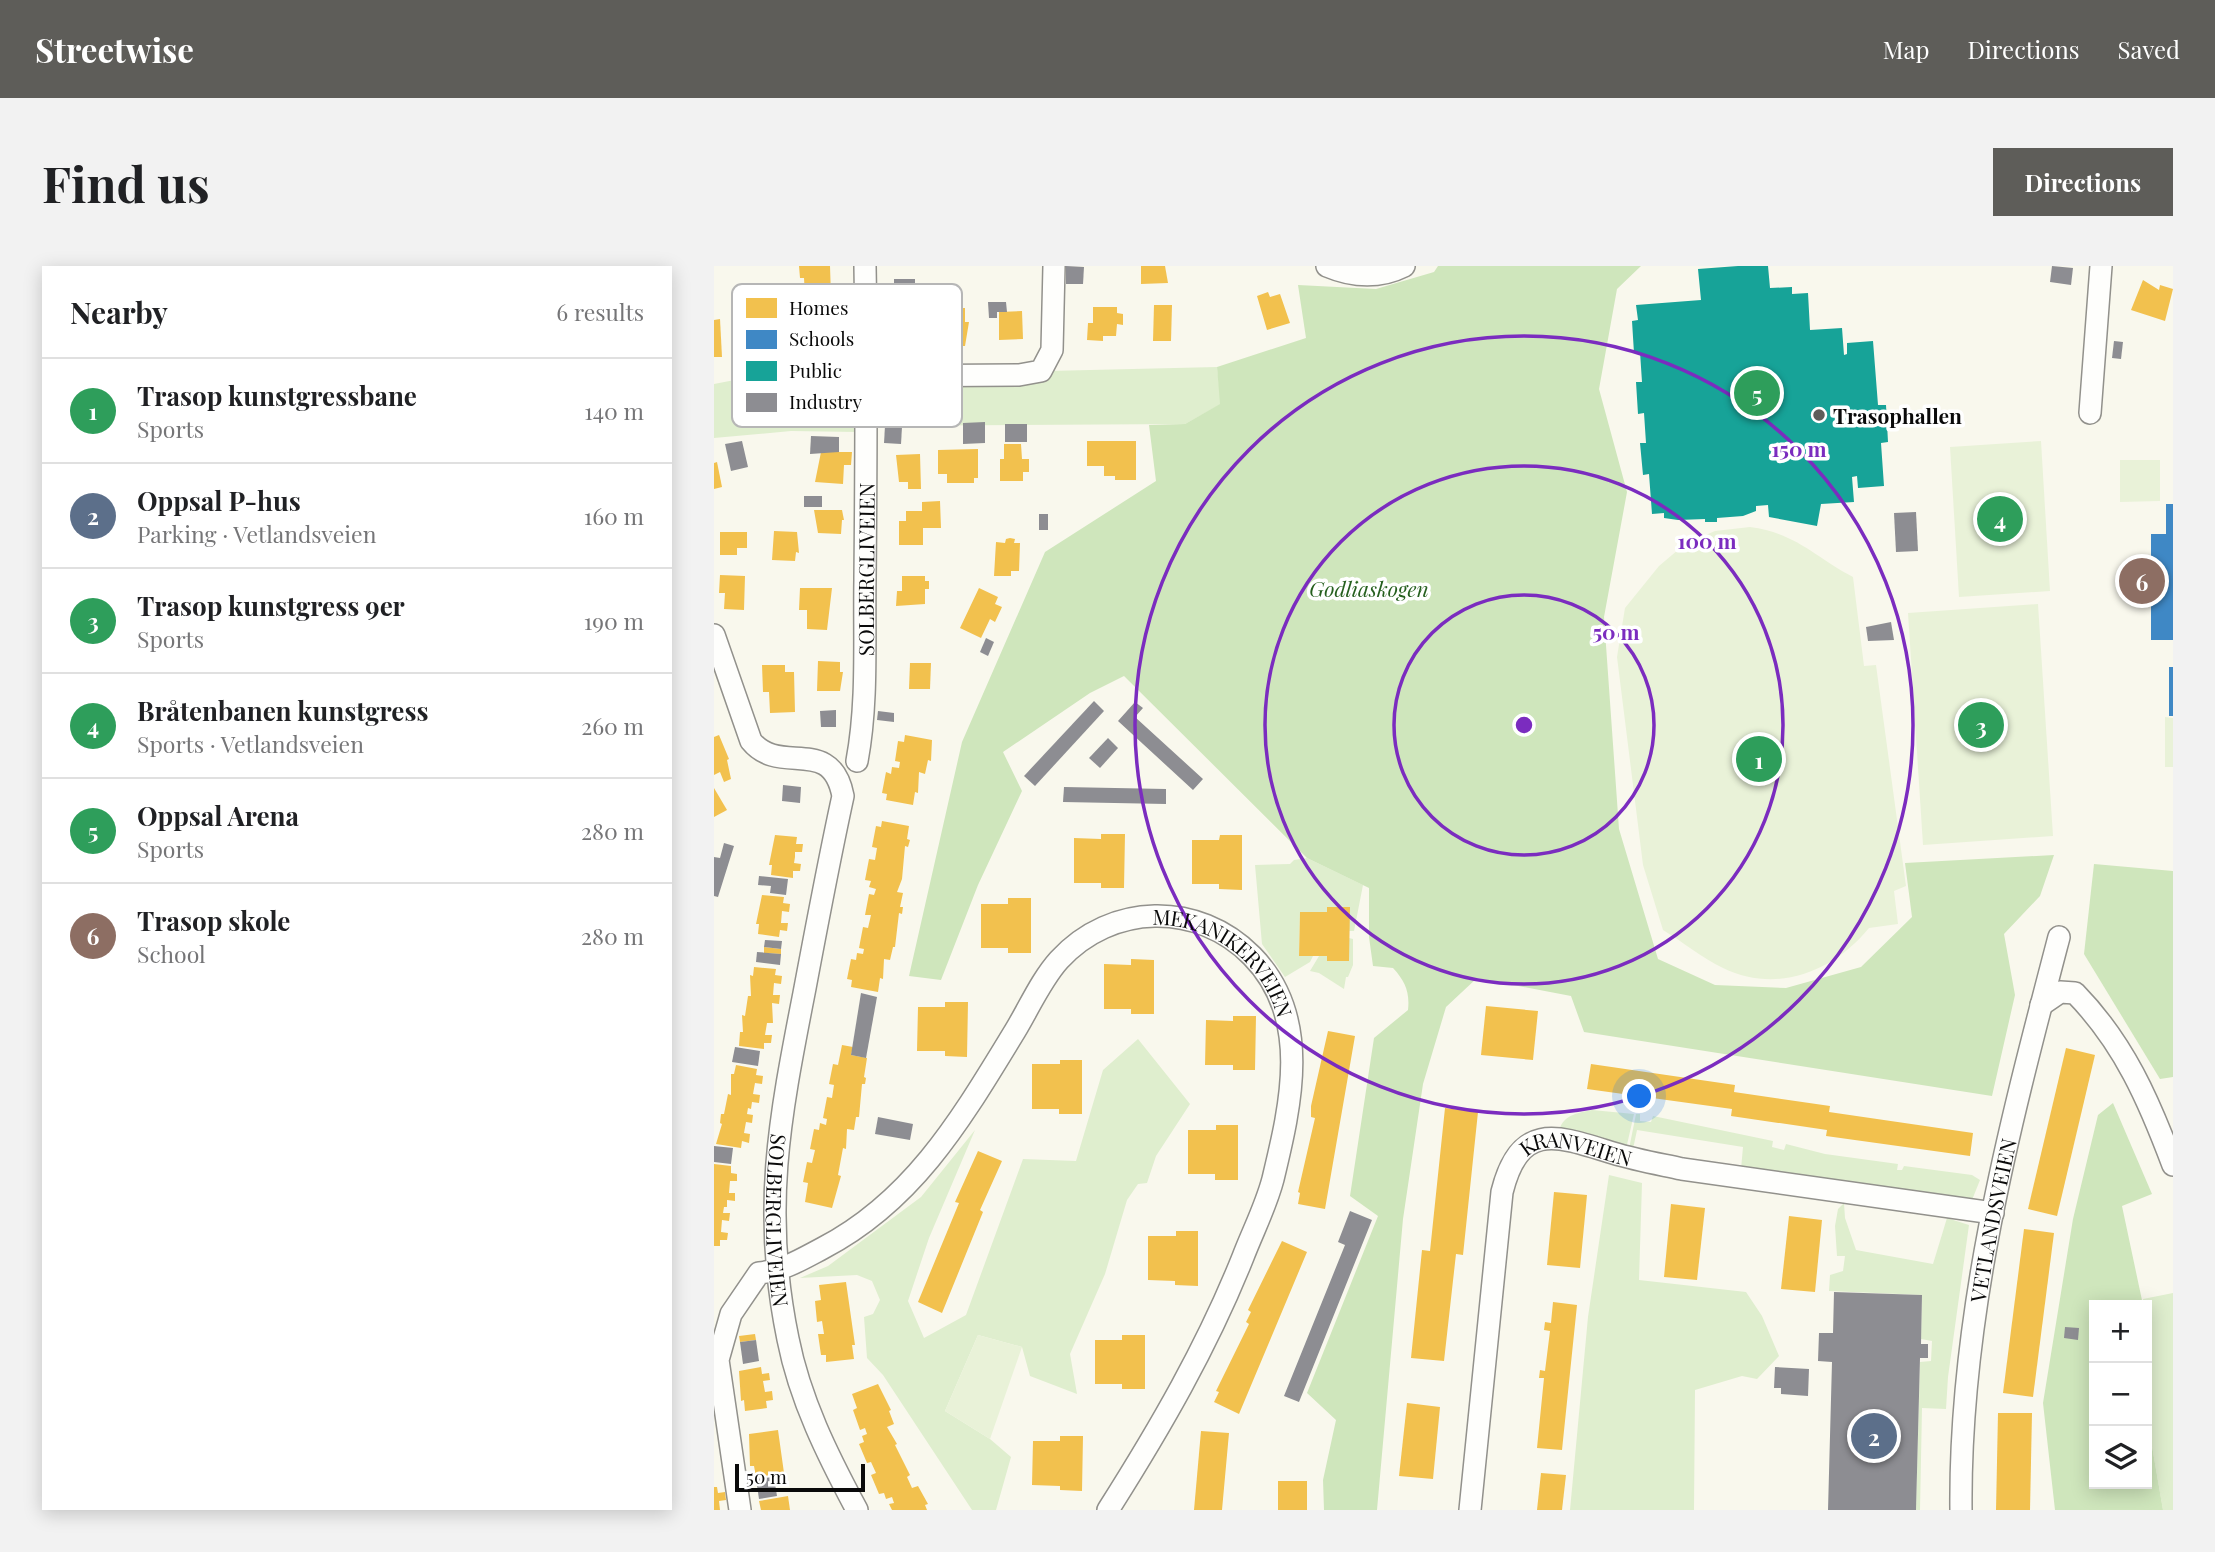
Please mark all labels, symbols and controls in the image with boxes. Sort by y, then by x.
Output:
text: Streetwise [35,27,194,71]
text: Map [1883,33,1929,65]
text: Directions [1967,33,2080,65]
text: Saved [2118,33,2180,65]
button: Directions [1993,148,2173,216]
text: Find us [42,150,210,215]
legend [732,284,962,427]
text: Nearby [70,292,168,332]
text: Homes [789,294,848,320]
text: 6 results [556,296,644,327]
text: Schools [789,325,854,351]
text: Public [789,357,842,383]
pin: 5 [1734,367,1780,419]
text: Trasop kunstgressbane [137,378,417,413]
text: Industry [789,388,863,414]
text: 1 [89,395,97,426]
text: 140 m [584,395,644,426]
place label: Trasophallen [1833,401,1962,429]
marker: Trasophallen [1811,407,1827,423]
text: Sports [137,413,204,444]
text: 150 m [1772,434,1826,462]
street label: SOLBERGLIVEIEN [851,482,880,656]
text: Oppsal P-hus [137,483,301,518]
pin: 4 [1977,493,2023,545]
text: 2 [87,500,99,531]
text: 160 m [584,500,644,531]
text: Parking · Vetlandsveien [137,518,376,549]
text: 100 m [1677,526,1737,554]
pin: 6 [2119,555,2165,607]
park label: Godliaskogen [1309,574,1429,602]
text: Trasop kunstgress 9er [137,588,405,623]
text: 3 [87,605,99,636]
text: 190 m [584,605,644,636]
text: 50 m [1592,617,1640,645]
text: Sports [137,623,204,654]
text: Bråtenbanen kunstgress [137,693,429,728]
pin: 3 [1958,699,2004,751]
text: 4 [87,710,99,741]
text: 260 m [581,710,644,741]
centre of rings [1512,713,1536,737]
text: Sports · Vetlandsveien [137,728,364,759]
pin: 1 [1736,733,1782,785]
text: Oppsal Arena [137,798,299,833]
text: 5 [88,815,98,846]
text: 280 m [581,815,644,846]
text: Sports [137,833,204,864]
street label: MEKANIKERVEIEN [1152,902,1300,1021]
text: Trasop skole [137,903,290,938]
text: 6 [87,920,99,951]
text: 280 m [581,920,644,951]
text: School [137,938,206,969]
your location [1622,1079,1656,1113]
street label: KRANVEIEN [1513,1124,1635,1172]
street label: SOLBERGLIVEIEN [761,1132,796,1309]
street label: VETLANDSVEIEN [1963,1135,2022,1305]
map controls [2089,1300,2152,1489]
button: + [2089,1300,2152,1363]
button: − [2089,1363,2152,1426]
pin: 2 [1851,1410,1897,1462]
button: layers [2089,1426,2152,1489]
scale bar [735,1461,864,1493]
text: 50 m [746,1463,787,1489]

